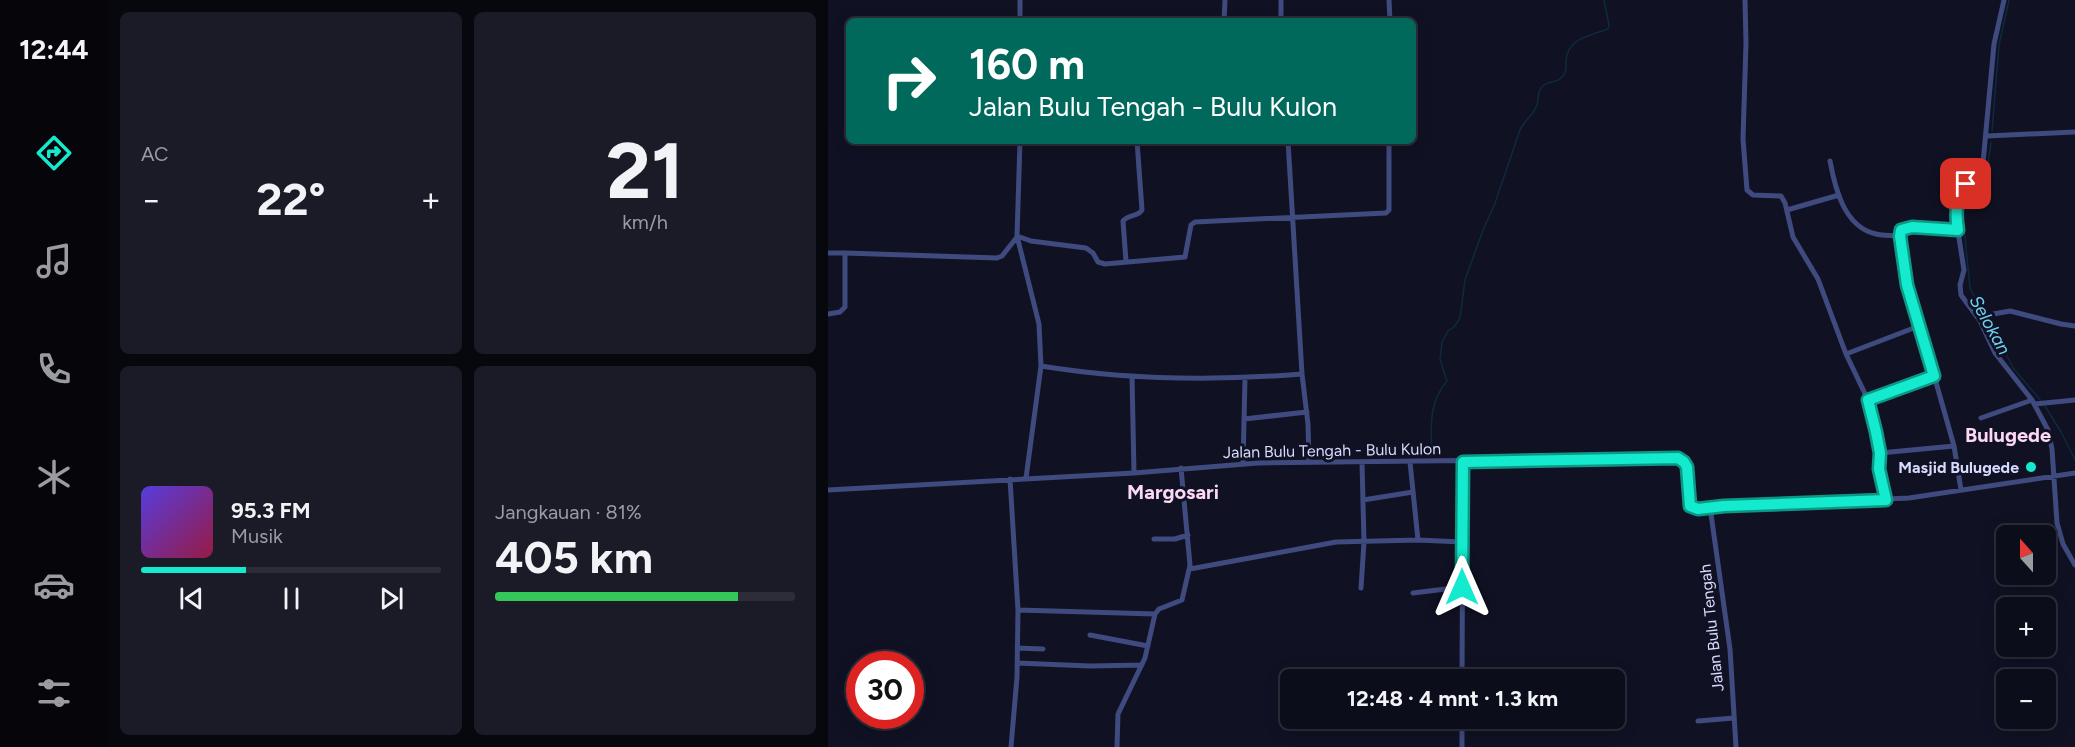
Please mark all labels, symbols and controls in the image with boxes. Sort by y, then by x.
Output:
text: 12:44 [19,33,89,66]
text: 160 m [969,39,1085,90]
icon: right [870,42,948,120]
text: Jalan Bulu Tengah - Bulu Kulon [969,90,1337,123]
text: 21 [606,124,684,218]
icon: directions [33,132,75,174]
text: AC [141,142,169,166]
pin [1940,158,1991,209]
icon: arrive [1949,167,1982,200]
text: 22° [256,172,326,226]
text: − [141,180,162,219]
text: + [420,180,441,219]
text: km/h [622,210,668,234]
icon: music [33,240,75,282]
water label: Selokan [1965,291,2015,359]
icon: phone [33,348,75,390]
district label: Bulugede [1965,423,2051,447]
street label: Jalan Bulu Tengah - Bulu Kulon [1223,439,1441,462]
icon: climate [33,456,75,498]
place label: Masjid Bulugede [1898,458,2019,477]
marker: Masjid Bulugede [2024,460,2038,474]
district label: Margosari [1127,480,1219,504]
text: 95.3 FM [231,497,311,524]
text: Jangkauan · 81% [495,500,642,524]
text: Musik [231,524,283,548]
north arrow [1996,525,2056,585]
map controls [1996,525,2056,729]
text: 405 km [495,530,653,584]
position arrow [1430,555,1494,619]
street label: Jalan Bulu Tengah [1695,563,1728,693]
icon: car [33,564,75,606]
icon: previous [175,582,208,615]
icon: pause [275,582,308,615]
icon: next [375,582,408,615]
button: + [1996,597,2056,657]
speed limit sign: 30 [846,651,924,729]
button: − [1996,669,2056,729]
icon: filters [33,672,75,714]
text: 12:48 · 4 mnt · 1.3 km [1347,685,1558,712]

